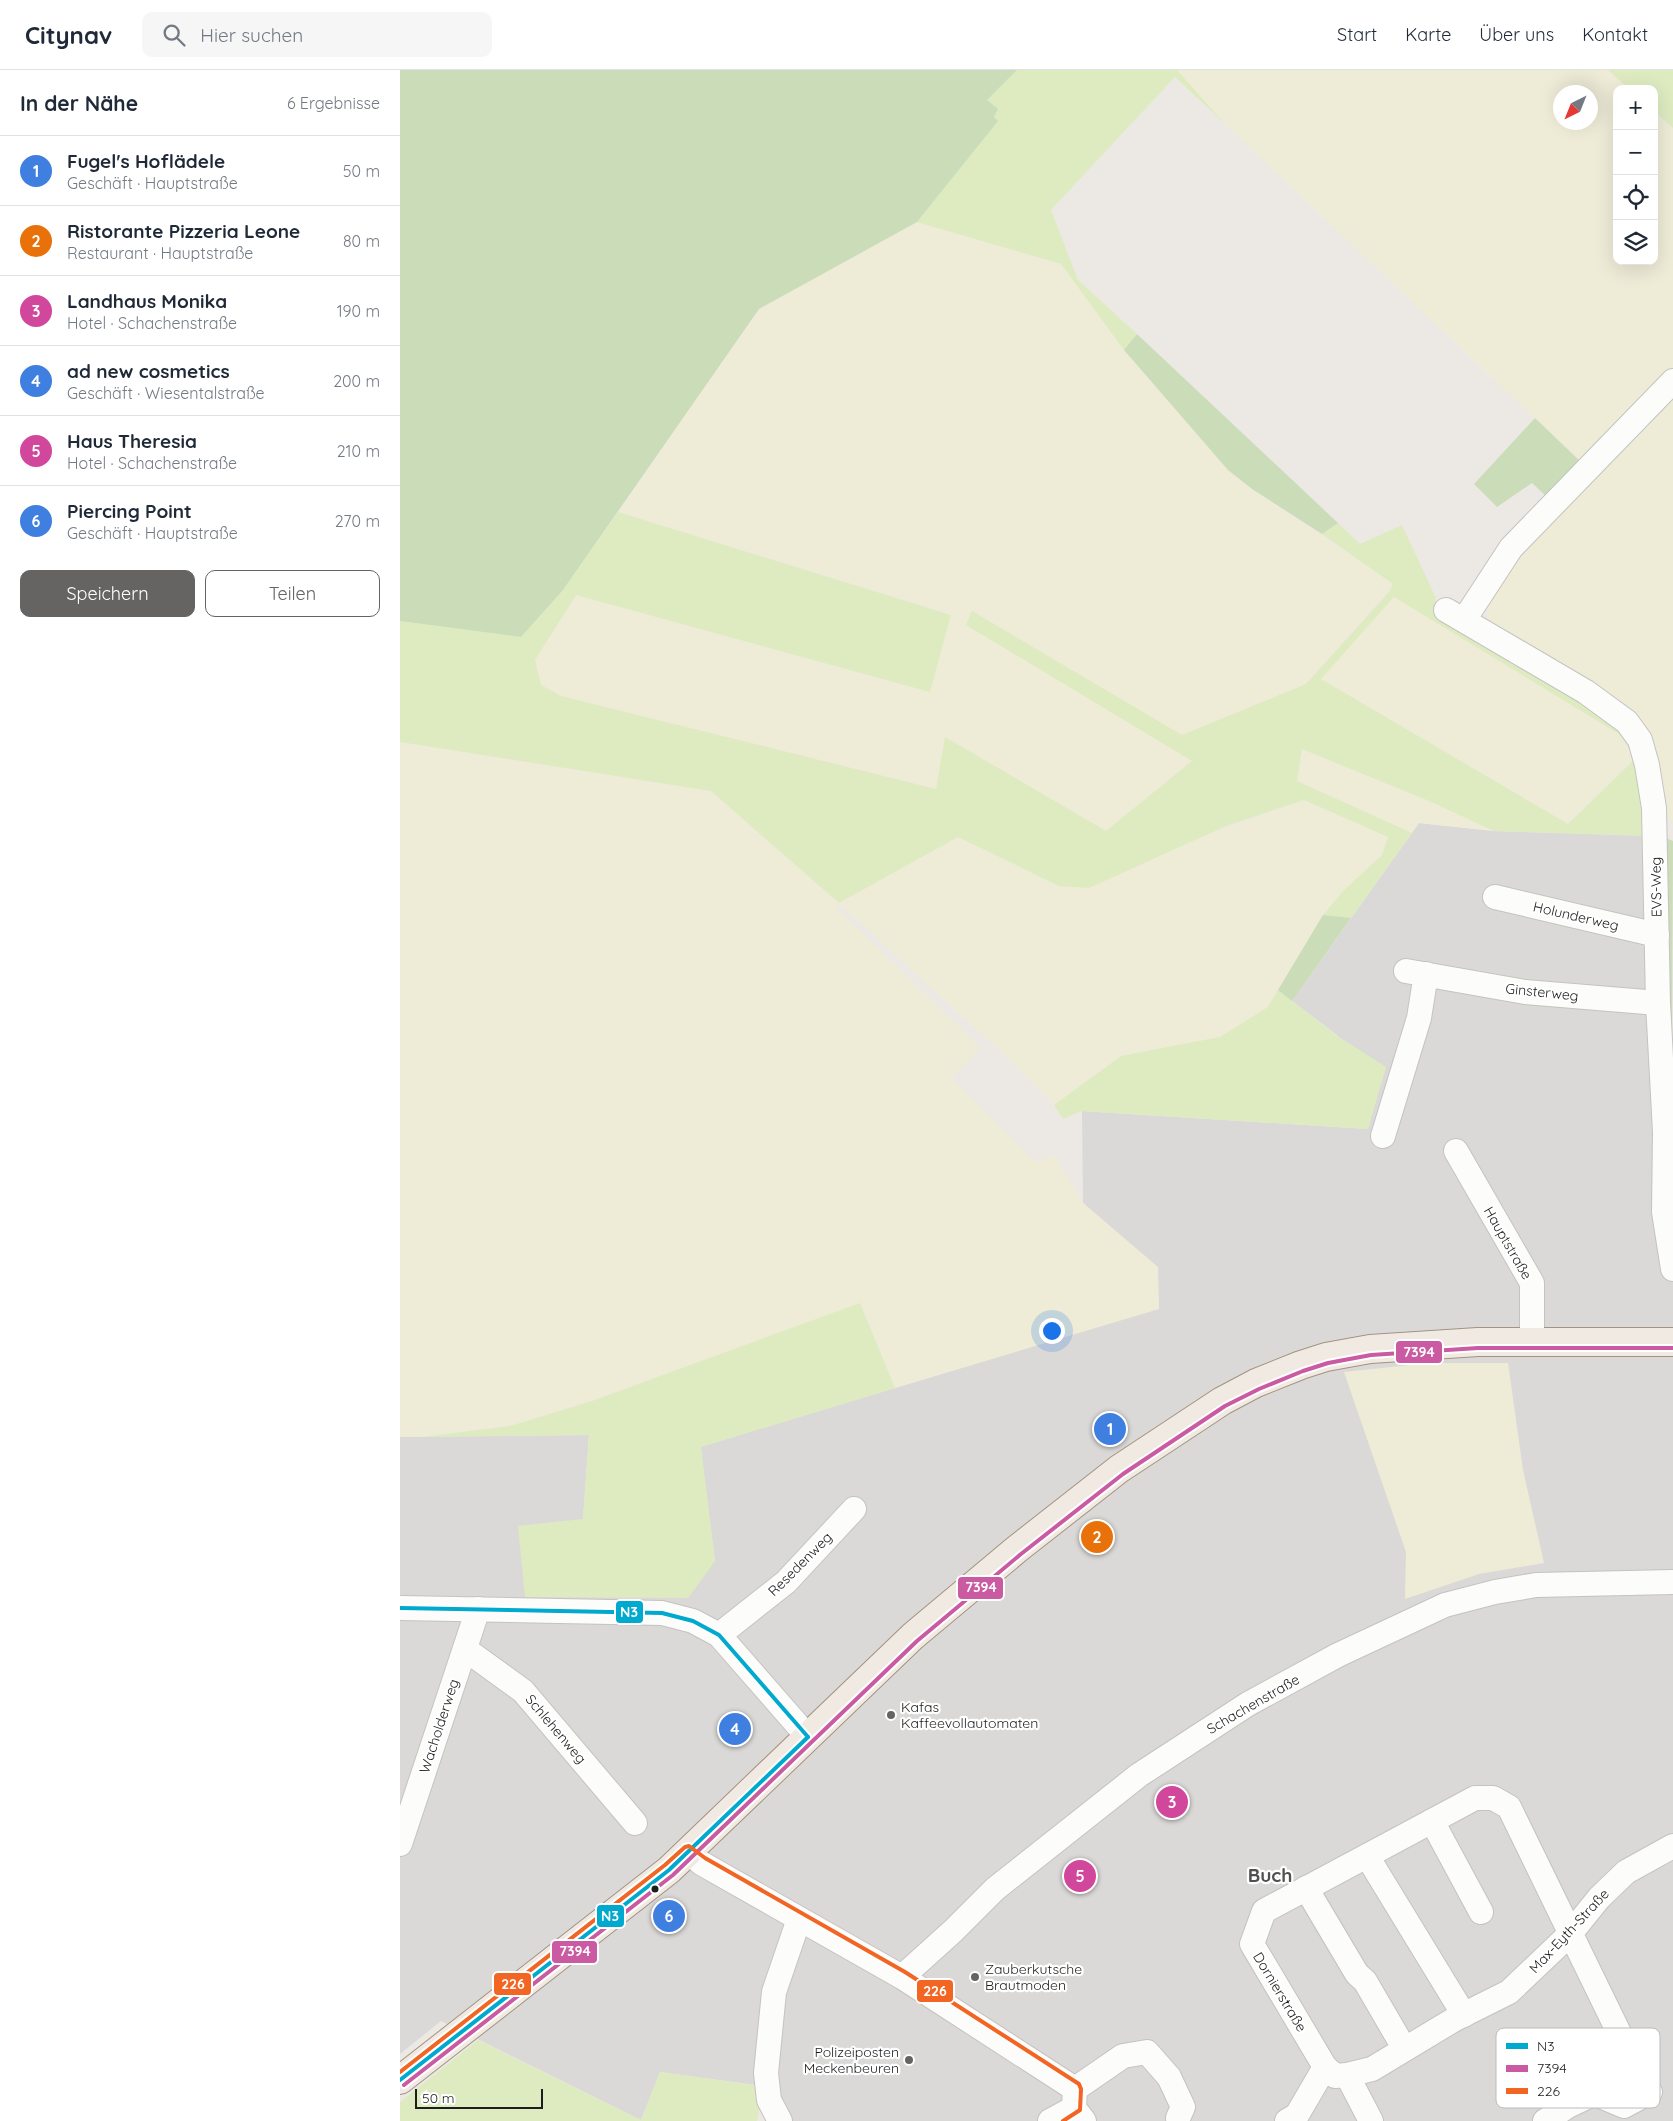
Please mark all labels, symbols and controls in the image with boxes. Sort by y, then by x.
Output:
search box [142,12,492,57]
text: Citynav [25,20,112,50]
icon: search [160,21,188,49]
text: Hier suchen [200,23,303,47]
text: Start [1337,23,1377,46]
text: Karte [1405,23,1451,46]
text: Über uns [1479,23,1554,46]
text: Kontakt [1582,23,1648,46]
north arrow [1553,85,1598,130]
map controls [1613,85,1658,265]
button: + [1613,85,1658,130]
text: In der Nähe [20,90,138,116]
text: 6 Ergebnisse [287,93,380,113]
button: − [1613,130,1658,175]
text: Fugel's Hoflädele [67,149,225,173]
text: 1 [33,161,39,181]
text: 50 m [343,161,380,181]
text: Geschäft · Hauptstraße [67,173,238,193]
button: locate [1613,175,1658,220]
text: Ristorante Pizzeria Leone [67,219,300,243]
button: layers [1613,220,1658,265]
text: 2 [31,231,41,251]
text: 80 m [343,231,380,251]
text: Restaurant · Hauptstraße [67,243,253,263]
text: Landhaus Monika [67,289,227,313]
text: 3 [32,301,40,321]
text: 190 m [337,301,380,321]
text: Hotel · Schachenstraße [67,313,237,333]
text: ad new cosmetics [67,359,230,383]
text: 4 [31,371,41,391]
text: 200 m [333,371,380,391]
text: Geschäft · Wiesentalstraße [67,383,265,403]
text: Haus Theresia [67,429,197,453]
text: 5 [31,441,41,461]
text: 210 m [337,441,380,461]
text: Hotel · Schachenstraße [67,453,237,473]
text: Piercing Point [67,499,192,523]
text: 6 [32,511,40,531]
text: 270 m [335,511,380,531]
text: Geschäft · Hauptstraße [67,523,238,543]
button: Speichern [20,570,195,617]
button: Teilen [205,570,380,617]
street label: EVS-Weg [1646,857,1666,917]
street label: Holunderweg [1531,897,1621,935]
street label: Ginsterweg [1505,979,1579,1005]
street label: Hauptstraße [1480,1203,1536,1283]
your location [1039,1318,1065,1344]
line badge: 7394 [1395,1340,1443,1364]
text: 7394 [1403,1343,1435,1361]
pin: 1 [1094,1410,1126,1448]
pin: 2 [1081,1518,1113,1556]
street label: Resedenweg [764,1528,836,1600]
line badge: 7394 [957,1576,1004,1600]
text: 7394 [965,1578,997,1596]
line badge: N3 [615,1600,644,1624]
text: N3 [620,1603,638,1621]
street label: Schachenstraße [1203,1670,1303,1738]
street label: Wacholderweg [415,1677,463,1775]
street label: Schlehenweg [522,1691,590,1767]
place label: Kafas Kaffeevollautomaten [901,1698,1038,1732]
marker: Kafas Kaffeevollautomaten [885,1709,897,1721]
pin: 4 [719,1710,751,1748]
pin: 3 [1156,1783,1188,1821]
pin: 5 [1064,1857,1096,1895]
district label: Buch [1248,1863,1292,1887]
unlabelled marker [650,1884,660,1894]
street label: Max-Eyth-Straße [1525,1885,1613,1977]
pin: 6 [653,1897,685,1935]
line badge: N3 [596,1904,625,1928]
text: N3 [601,1907,619,1925]
line badge: 7394 [551,1940,598,1964]
text: 7394 [559,1942,591,1960]
street label: Dornierstraße [1249,1949,1311,2035]
place label: Zauberkutsche Brautmoden [985,1960,1082,1994]
marker: Zauberkutsche Brautmoden [969,1971,981,1983]
line badge: 226 [493,1972,532,1996]
text: 226 [501,1975,525,1993]
line badge: 226 [916,1979,954,2003]
text: 226 [923,1982,947,2000]
legend [1496,2028,1660,2108]
text: N3 [1537,2037,1555,2055]
place label: Polizeiposten Meckenbeuren [804,2043,899,2077]
marker: Polizeiposten Meckenbeuren [903,2054,915,2066]
text: 7394 [1537,2059,1567,2077]
text: 226 [1537,2082,1561,2100]
scale bar [415,2086,542,2109]
text: 50 m [422,2089,455,2107]

